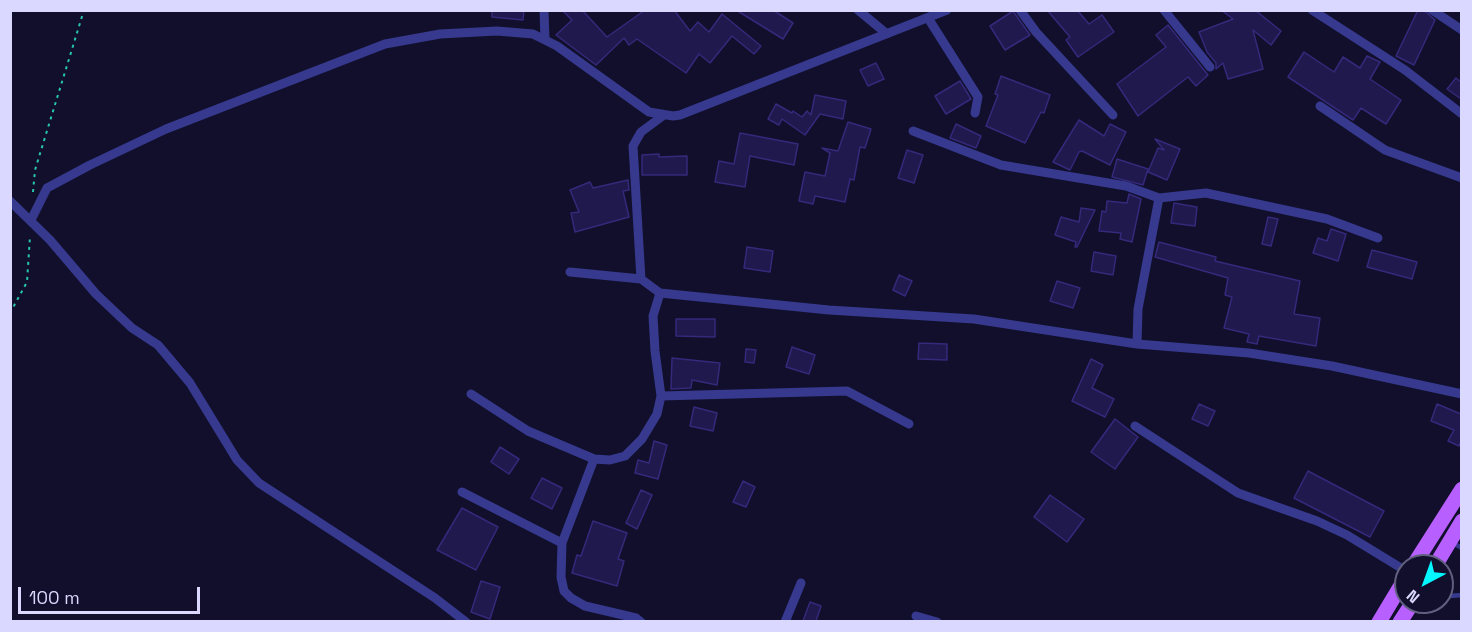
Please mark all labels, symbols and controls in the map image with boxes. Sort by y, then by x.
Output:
north arrow [1394,554,1454,614]
scale bar [21,575,202,613]
text: N [1402,585,1424,608]
text: 100 m [29,586,80,609]

